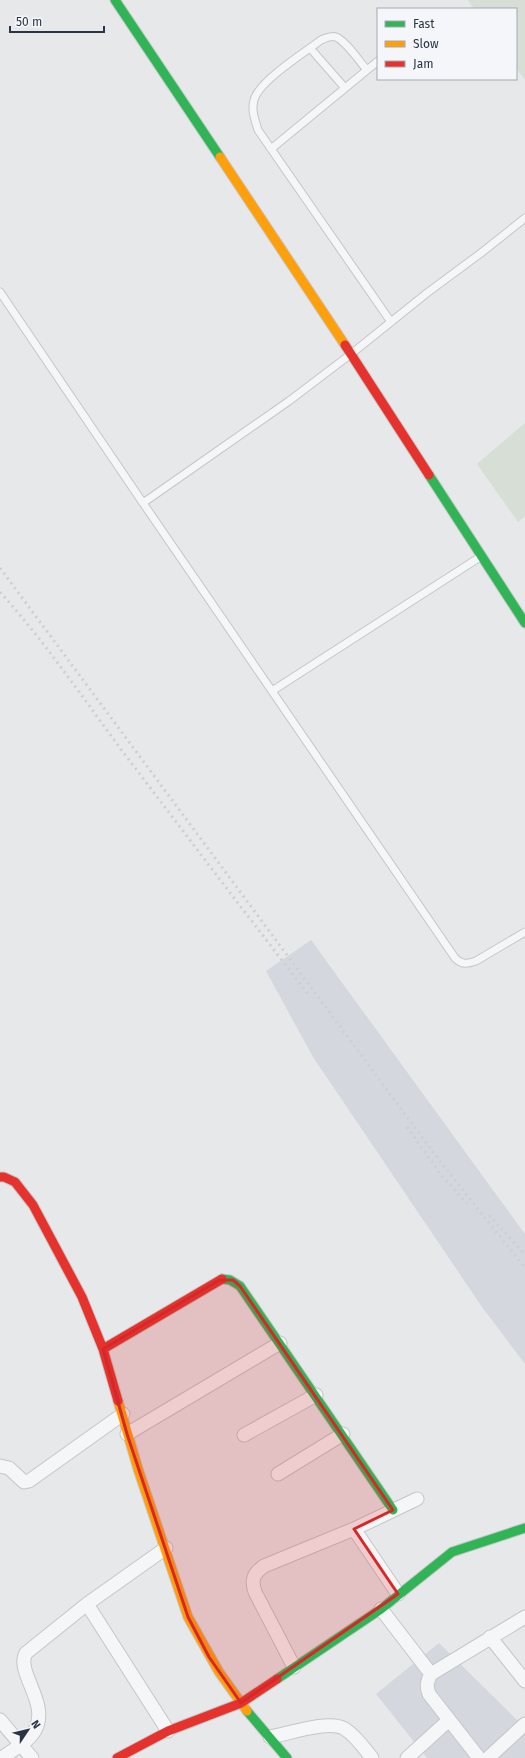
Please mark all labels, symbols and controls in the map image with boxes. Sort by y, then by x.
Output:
scale bar [10,8,104,34]
legend [377,8,517,80]
text: 50 m [16,15,42,29]
text: Fast [413,17,435,31]
text: Slow [413,37,439,51]
text: Jam [413,57,433,71]
north arrow [8,1710,48,1750]
text: N [28,1718,43,1731]

